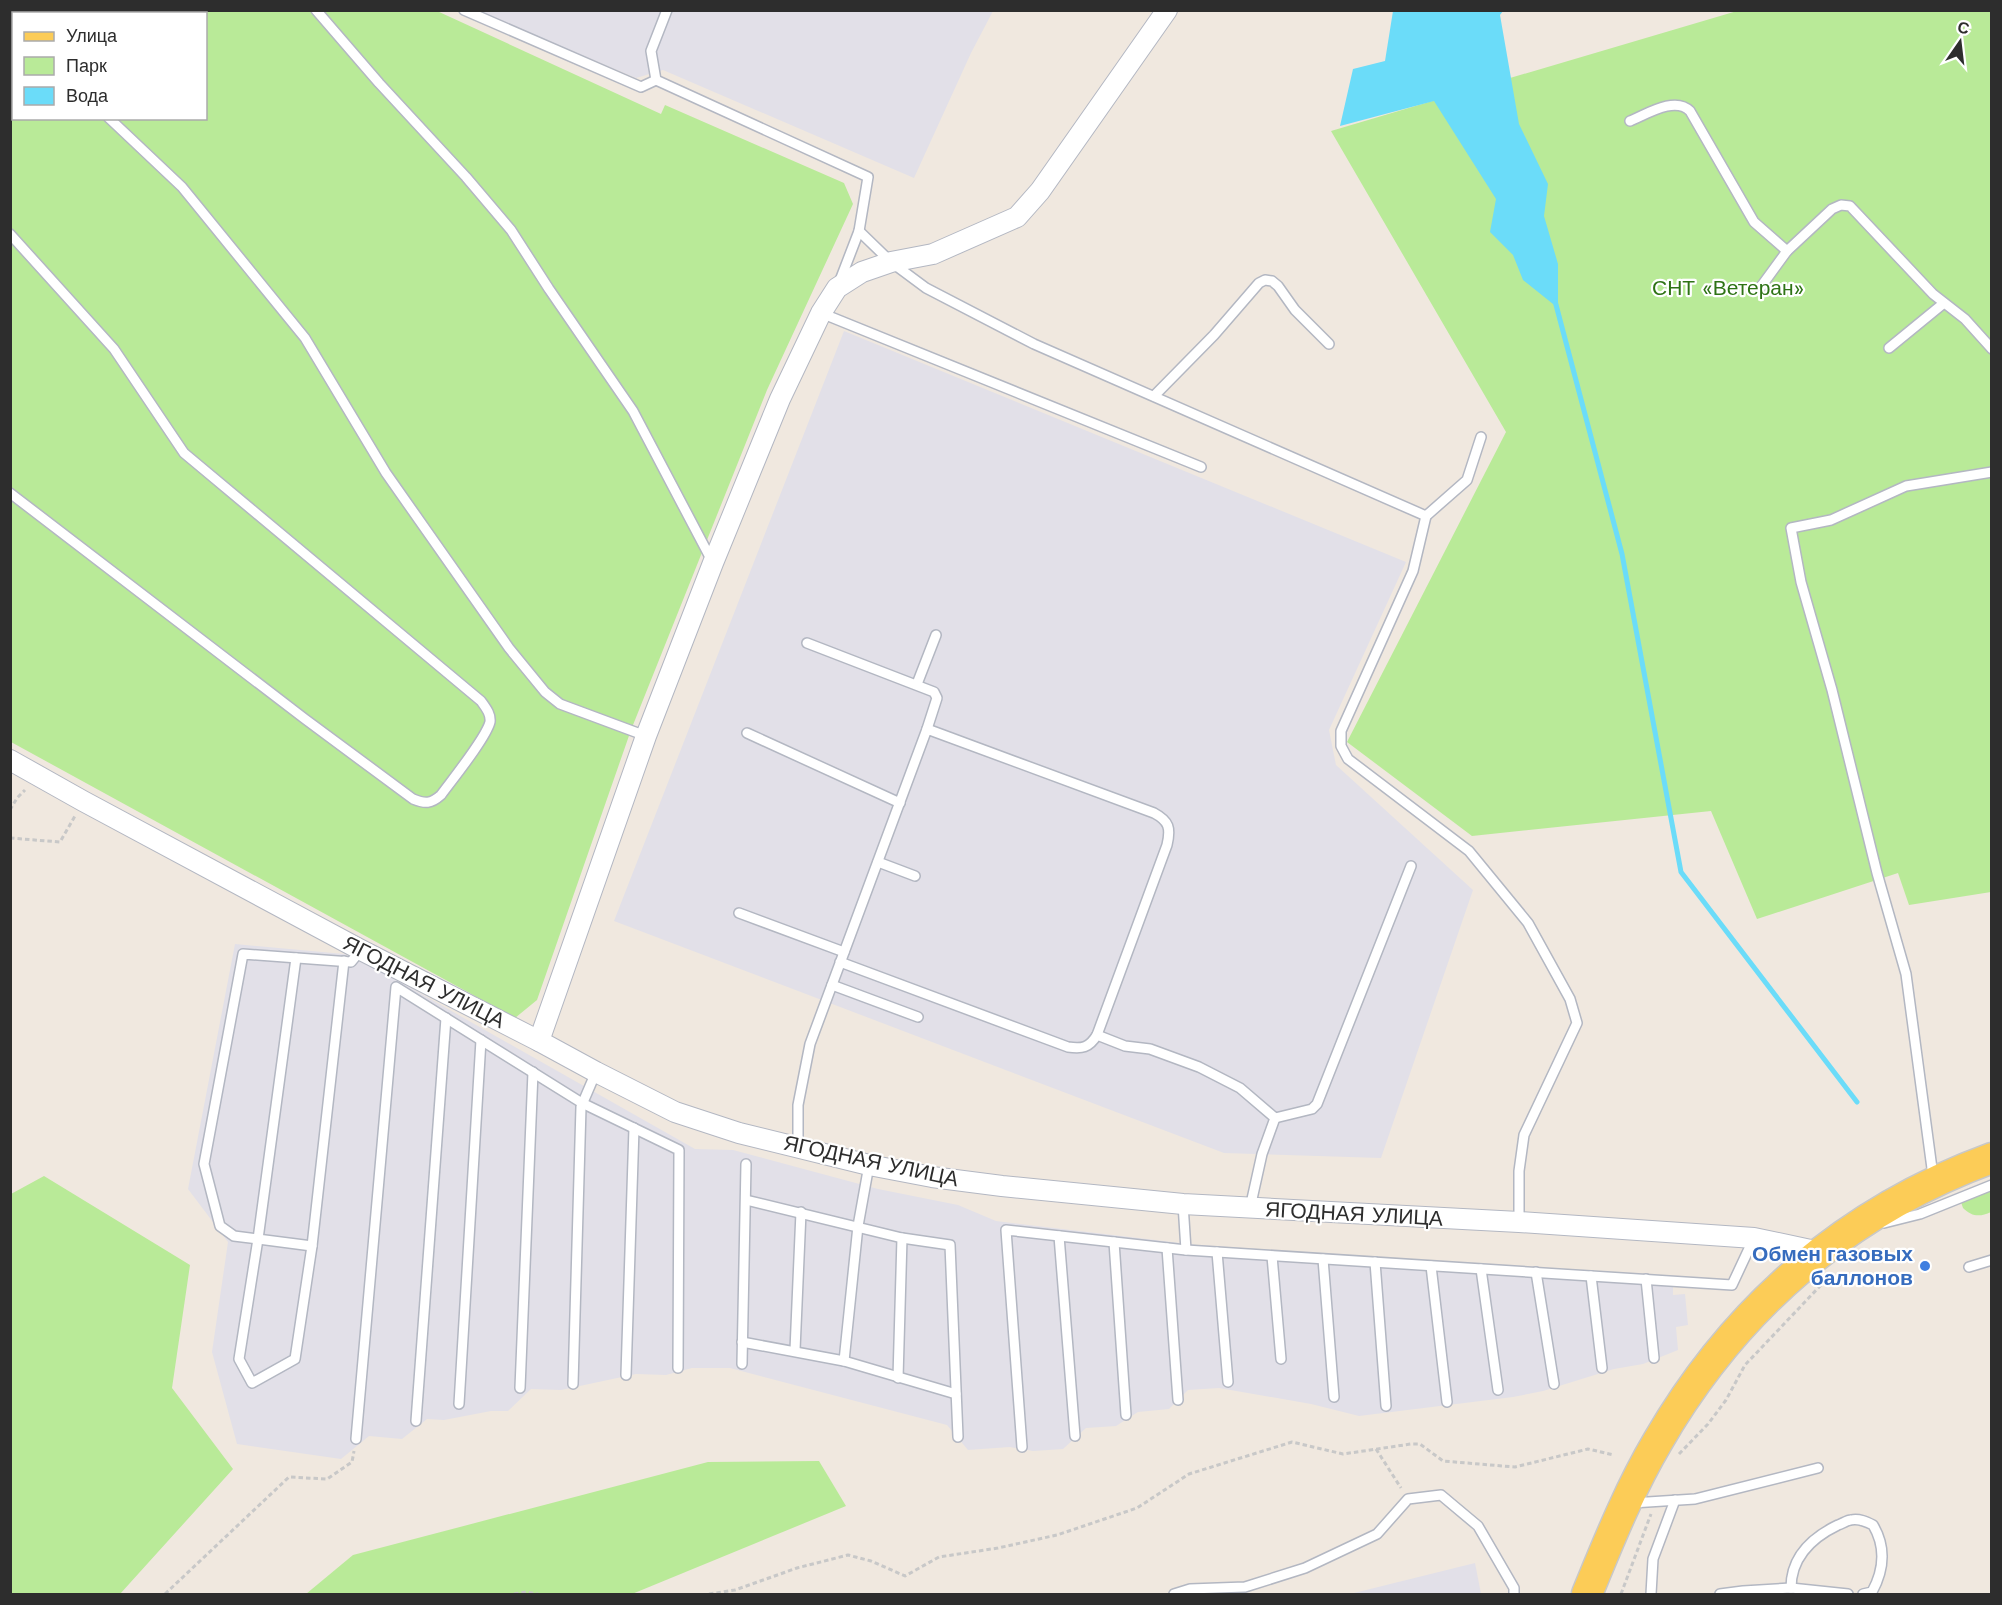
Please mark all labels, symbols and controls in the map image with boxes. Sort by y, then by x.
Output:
legend [12,12,207,120]
north arrow [1930,12,1990,72]
text: С [1956,17,1972,39]
text: Улица [66,25,118,46]
text: Парк [66,55,107,76]
text: Вода [66,85,109,106]
park label: СНТ «Ветеран» [1652,275,1804,300]
street label: ЯГОДНАЯ УЛИЦА [339,930,509,1033]
street label: ЯГОДНАЯ УЛИЦА [781,1130,961,1191]
street label: ЯГОДНАЯ УЛИЦА [1264,1196,1444,1231]
place label: Обмен газовых баллонов [1752,1241,1913,1290]
marker: Обмен газовых баллонов [1918,1259,1932,1273]

